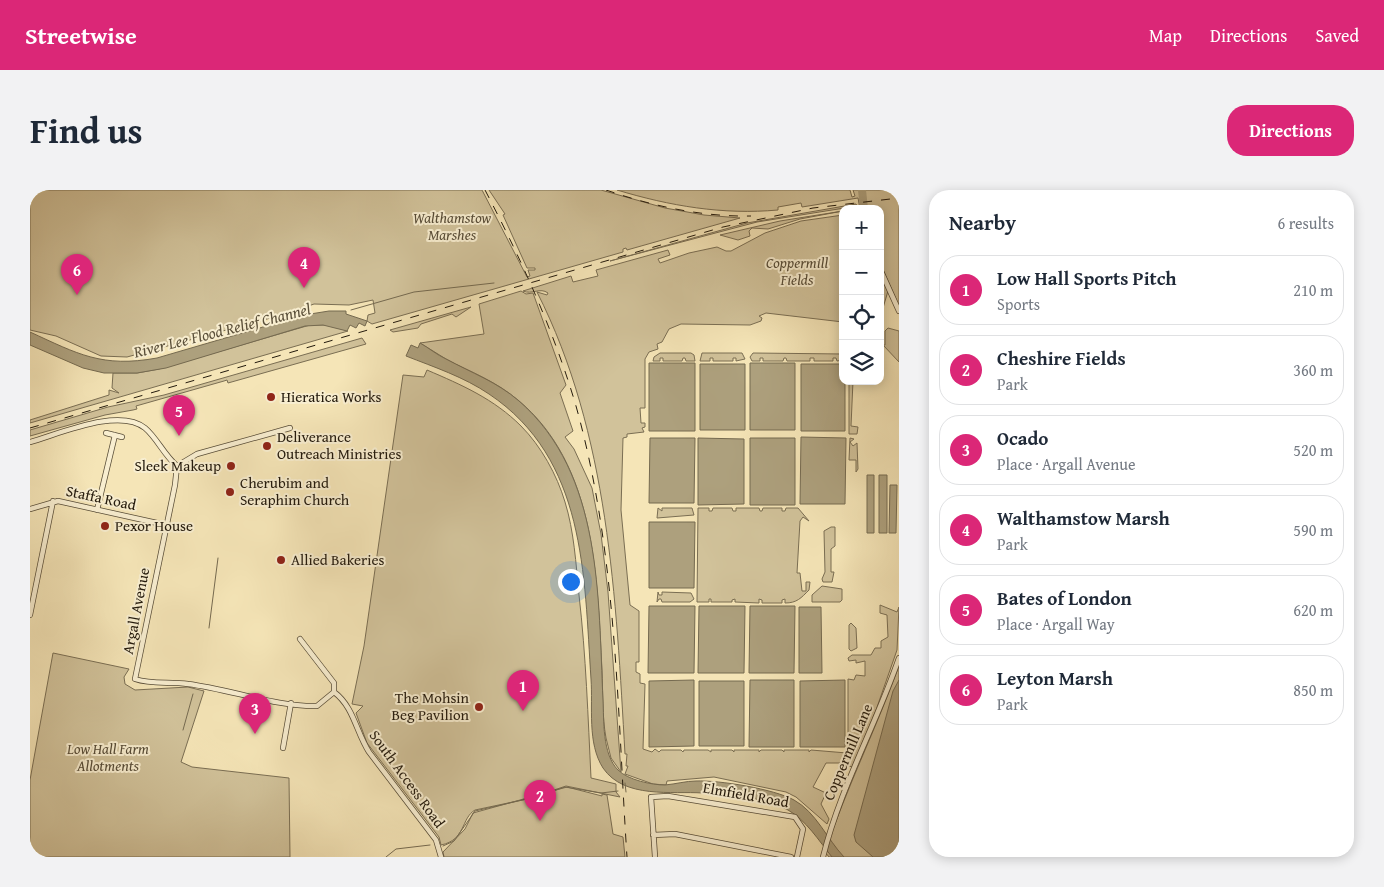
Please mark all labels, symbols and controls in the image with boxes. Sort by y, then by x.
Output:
text: Streetwise [25,18,137,53]
text: Map [1149,22,1182,49]
text: Directions [1210,22,1287,49]
text: Saved [1315,22,1359,49]
text: Find us [30,105,143,156]
button: Directions [1227,105,1354,156]
map controls [839,205,884,385]
button: + [839,205,884,250]
park label: Walthamstow Marshes [413,207,491,245]
text: Nearby [949,207,1016,238]
text: 6 results [1277,211,1334,235]
pin: 4 [288,247,320,288]
button: − [839,250,884,295]
park label: Coppermill Fields [766,252,828,290]
pin: 6 [61,254,93,295]
text: Low Hall Sports Pitch [997,264,1176,292]
text: 1 [962,278,970,302]
text: 210 m [1293,278,1333,302]
text: Sports [997,292,1040,316]
button: locate [839,295,884,340]
water label: River Lee Flood Relief Channel [130,296,313,364]
button: layers [839,340,884,385]
text: Cheshire Fields [997,344,1126,372]
text: 2 [962,358,970,382]
text: 360 m [1293,358,1333,382]
text: Park [997,372,1028,396]
place label: Hieratica Works [281,386,381,407]
marker: Hieratica Works [265,391,277,403]
pin: 5 [163,395,195,436]
text: Ocado [997,424,1048,452]
place label: Deliverance Outreach Ministries [277,426,402,464]
text: 3 [962,438,970,462]
text: 520 m [1293,438,1333,462]
marker: Deliverance Outreach Ministries [261,440,273,452]
text: Place · Argall Avenue [997,452,1135,476]
place label: Sleek Makeup [135,455,221,476]
marker: Sleek Makeup [225,460,237,472]
place label: Cherubim and Seraphim Church [240,472,350,510]
street label: Staffa Road [64,480,138,515]
marker: Cherubim and Seraphim Church [224,486,236,498]
text: Walthamstow Marsh [997,504,1170,532]
place label: Pexor House [115,515,193,536]
text: 4 [962,518,970,542]
text: 590 m [1293,518,1333,542]
marker: Pexor House [99,520,111,532]
text: Park [997,532,1028,556]
place label: Allied Bakeries [291,549,384,570]
marker: Allied Bakeries [275,554,287,566]
street label: Argall Avenue [117,566,154,656]
your location [558,569,584,595]
text: Bates of London [997,584,1132,612]
text: 5 [962,598,970,622]
text: 620 m [1293,598,1333,622]
text: Place · Argall Way [997,612,1115,636]
text: Leyton Marsh [997,664,1113,692]
pin: 1 [507,670,539,711]
text: 6 [962,678,970,702]
text: 850 m [1293,678,1333,702]
place label: The Mohsin Beg Pavilion [392,687,470,725]
text: Park [997,692,1028,716]
pin: 3 [239,693,271,734]
street label: Coppermill Lane [818,700,877,803]
marker: The Mohsin Beg Pavilion [473,701,485,713]
street label: South Access Road [365,726,450,832]
park label: Low Hall Farm Allotments [66,738,149,776]
street label: Elmfield Road [701,777,791,812]
pin: 2 [524,780,556,821]

